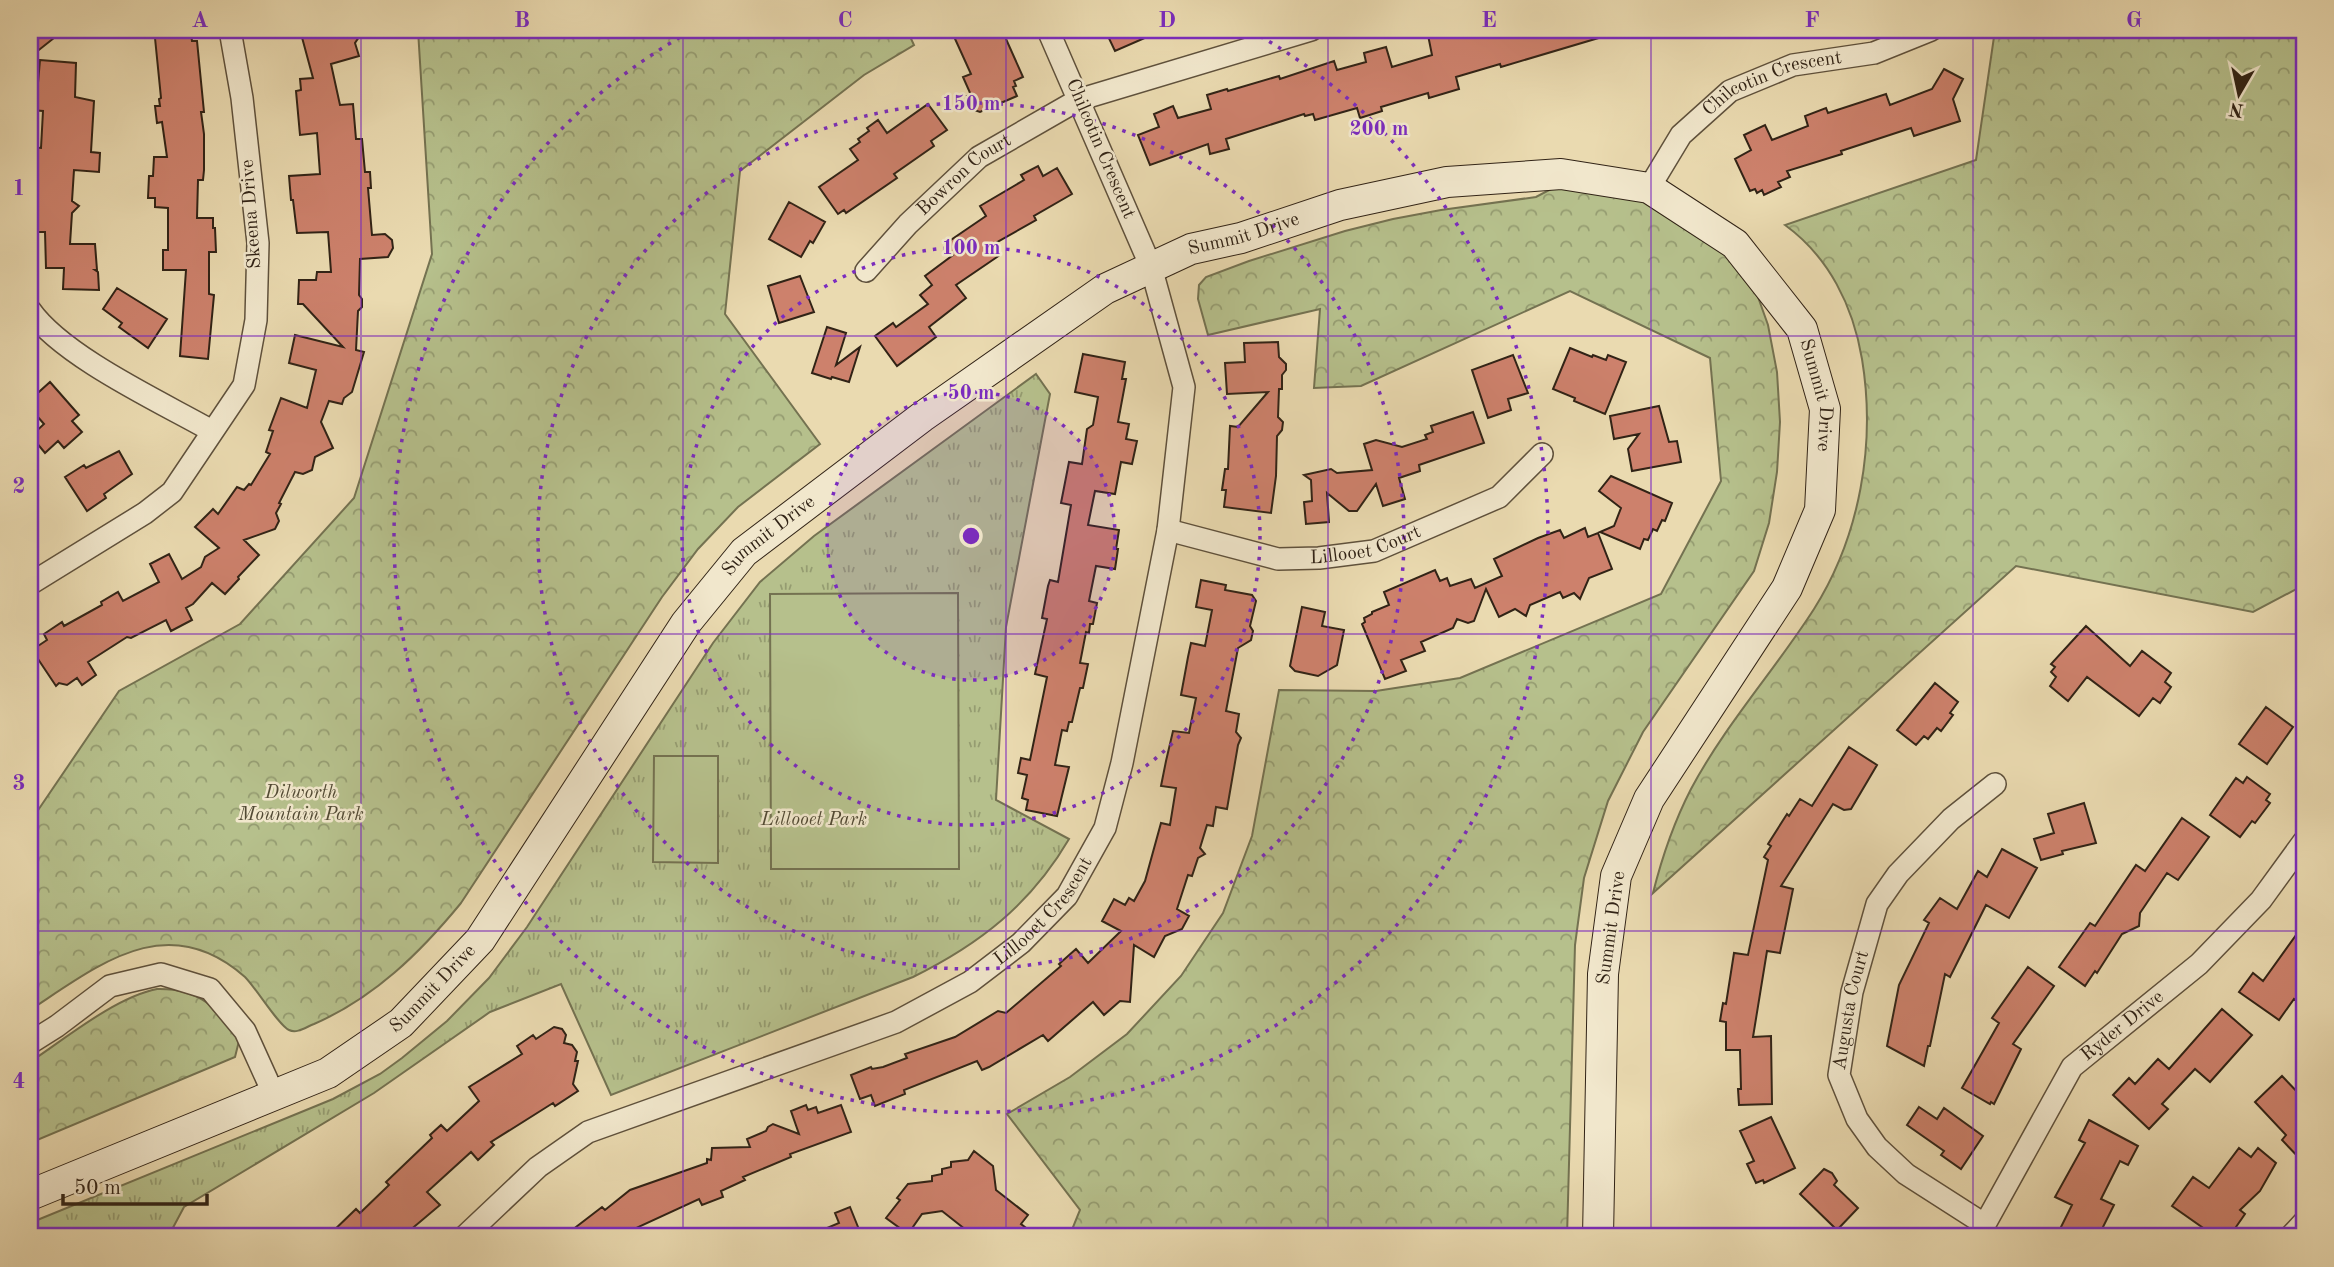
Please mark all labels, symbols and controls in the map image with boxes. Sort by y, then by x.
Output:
text: A [191,9,209,32]
text: B [514,9,530,32]
text: C [837,9,853,32]
text: D [1158,9,1176,32]
text: E [1481,9,1497,32]
text: F [1804,9,1820,32]
text: G [2126,9,2142,32]
street label: Chilcotin Crescent [1699,48,1843,120]
north arrow [2204,60,2274,130]
street label: Chilcotin Crescent [1062,76,1138,222]
text: 150 m [941,94,1001,115]
text: N [2228,98,2245,119]
text: 200 m [1349,119,1409,140]
street label: Bowron Court [914,131,1015,219]
street label: Skeena Drive [239,159,265,269]
text: 1 [12,177,26,200]
street label: Summit Drive [1186,210,1302,259]
text: 100 m [941,238,1001,259]
street label: Summit Drive [1796,337,1835,452]
text: 50 m [947,383,995,404]
text: 2 [12,475,26,498]
street label: Summit Drive [719,492,819,580]
street label: Lillooet Court [1310,522,1424,568]
centre of rings [959,524,983,548]
text: 3 [12,772,26,795]
park label: Dilworth Mountain Park [237,784,364,825]
park label: Lillooet Park [760,811,867,830]
street label: Lillooet Crescent [991,854,1096,969]
street label: Summit Drive [1595,870,1629,986]
street label: Summit Drive [387,941,480,1037]
street label: Augusta Court [1830,948,1873,1072]
street label: Ryder Drive [2078,987,2167,1065]
text: 4 [12,1070,26,1093]
scale bar [63,1162,206,1206]
text: 50 m [74,1178,121,1199]

